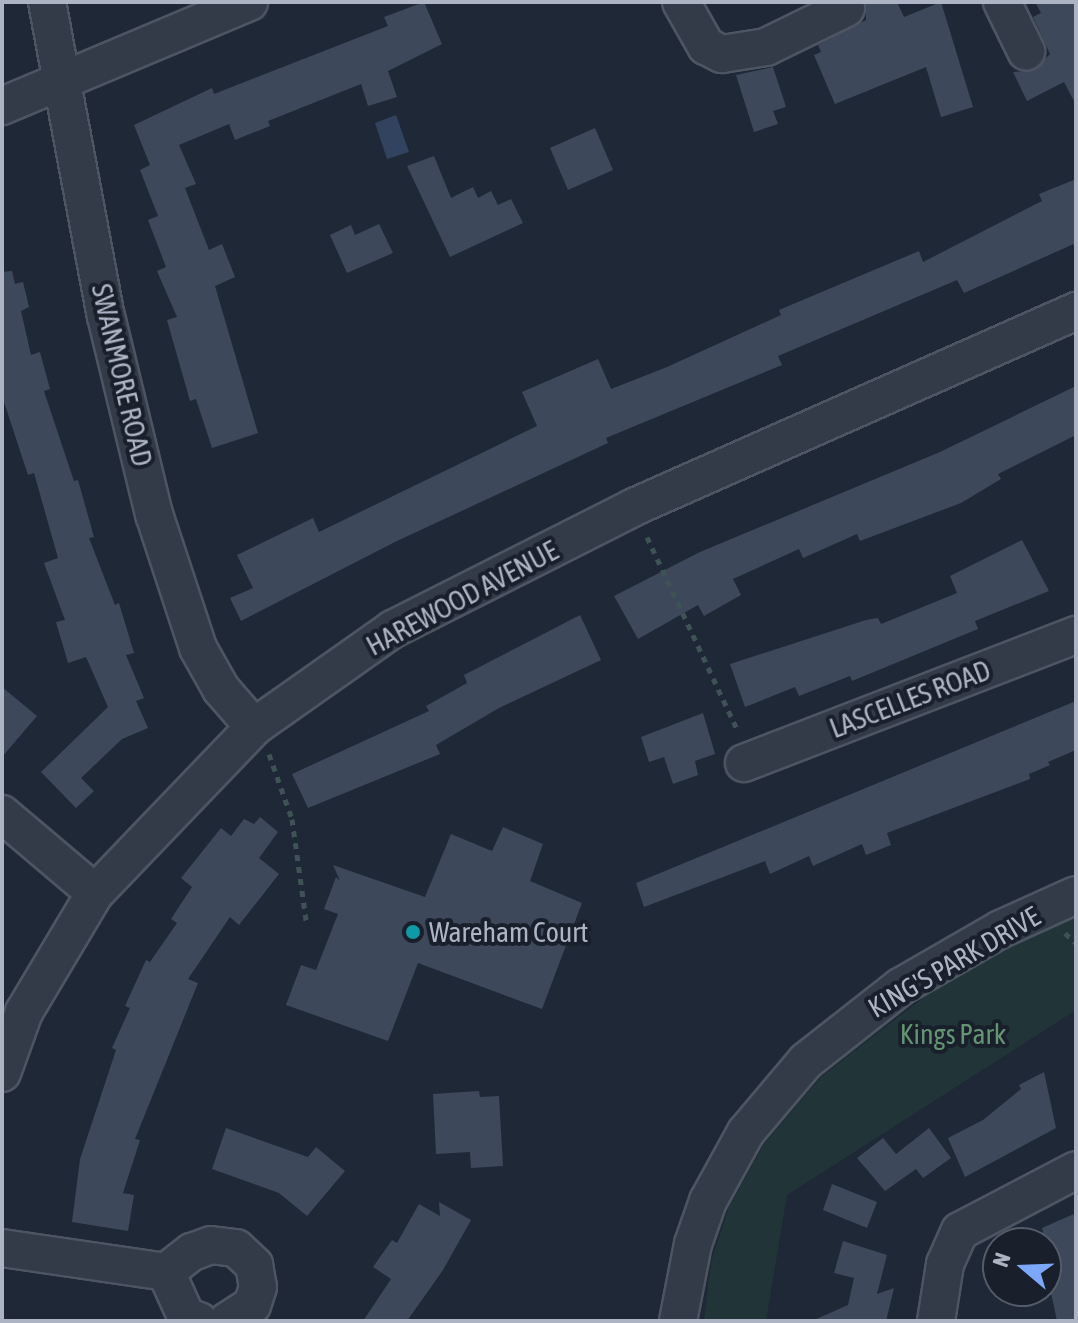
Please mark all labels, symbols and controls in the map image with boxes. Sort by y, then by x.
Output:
street label: SWANMORE ROAD [85,281,159,469]
street label: HAREWOOD AVENUE [361,533,563,663]
street label: LASCELLES ROAD [825,653,995,745]
street label: KING'S PARK DRIVE [862,899,1046,1025]
place label: Wareham Court [429,915,588,949]
marker: Wareham Court [404,923,422,941]
park label: Kings Park [900,1017,1006,1051]
north arrow [982,1227,1062,1307]
text: N [987,1249,1016,1270]

